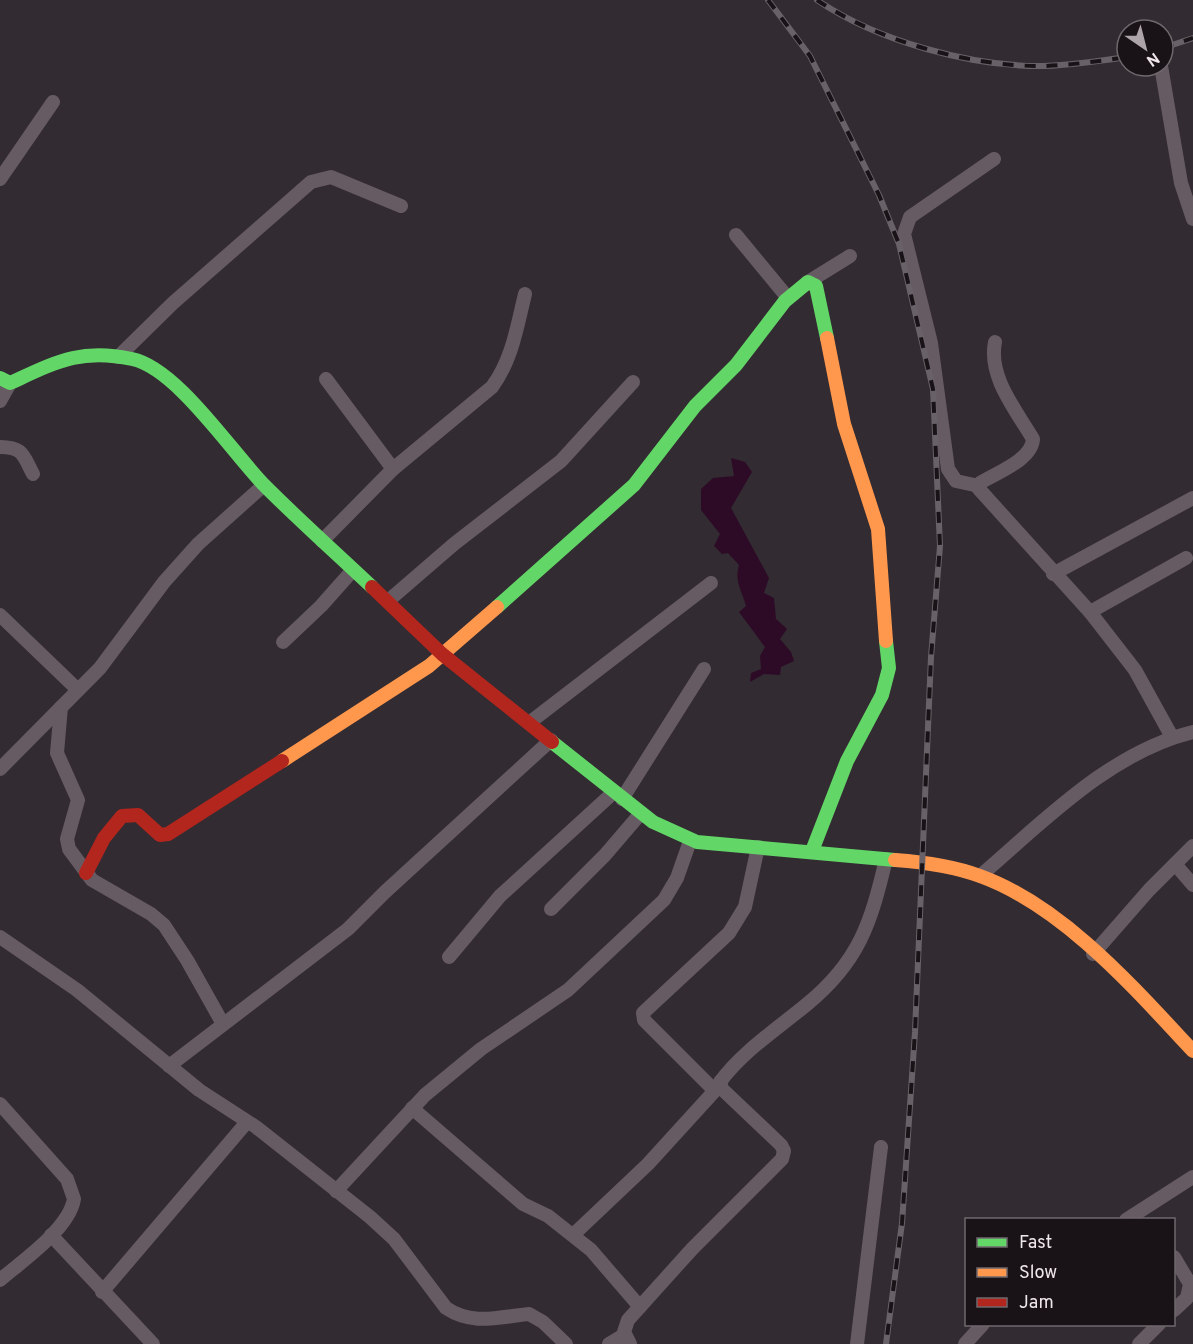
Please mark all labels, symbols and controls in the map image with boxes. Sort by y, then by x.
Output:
north arrow [1115,18,1175,78]
text: N [1142,47,1163,70]
legend [965,1218,1175,1326]
text: Fast [1019,1232,1052,1255]
text: Slow [1019,1262,1057,1285]
text: Jam [1019,1292,1054,1315]

